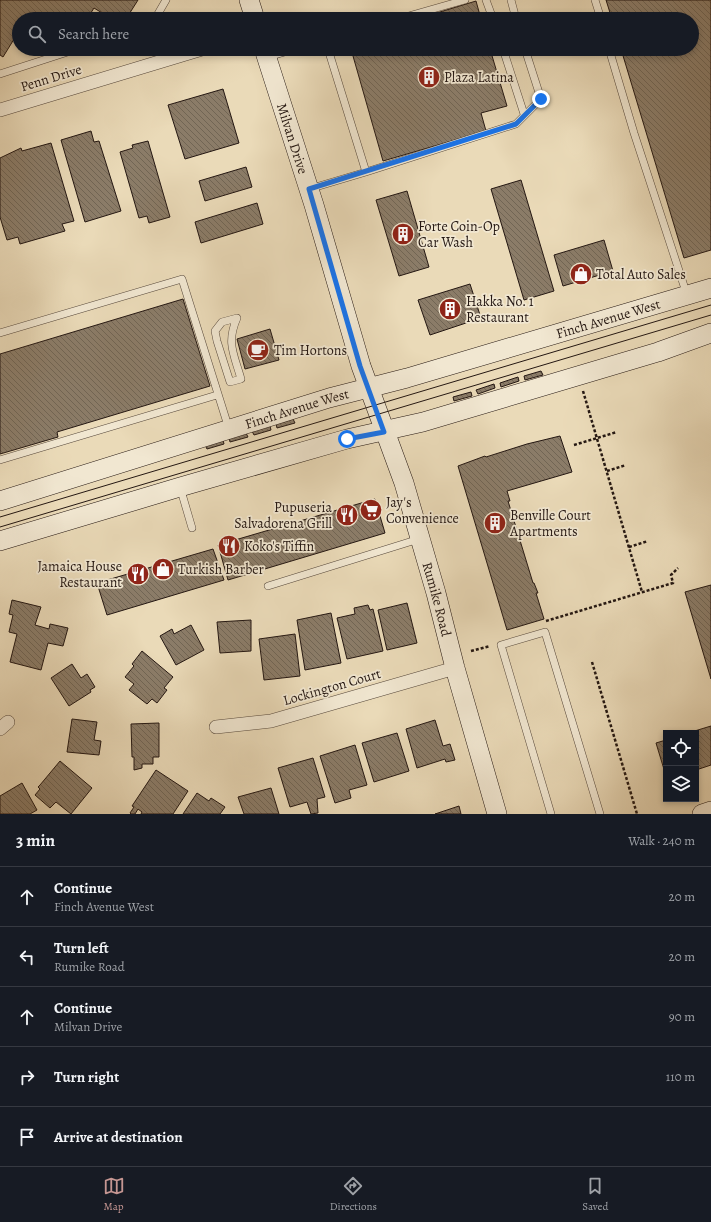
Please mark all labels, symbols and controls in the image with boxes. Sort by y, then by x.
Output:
search box [12,12,699,56]
icon: search [26,23,48,45]
text: Search here [58,24,129,44]
street label: Penn Drive [18,60,84,96]
building icon: Plaza Latina [416,64,442,90]
place label: Plaza Latina [444,68,514,87]
route end [532,90,550,108]
street label: Milvan Drive [272,101,313,176]
place label: Forte Coin-Op Car Wash [418,217,500,252]
building icon: Forte Coin-Op Car Wash [390,221,416,247]
shop icon: Total Auto Sales [568,261,594,287]
place label: Total Auto Sales [596,265,686,284]
place label: Hakka No. 1 Restaurant [466,292,534,327]
street label: Finch Avenue West [554,294,663,343]
building icon: Hakka No. 1 Restaurant [437,296,463,322]
cafe icon: Tim Hortons [245,337,271,363]
place label: Tim Hortons [274,341,347,360]
street label: Finch Avenue West [243,384,351,433]
route start [338,430,356,448]
place label: Jay's Convenience [386,493,459,528]
supermarket icon: Jay's Convenience [358,497,384,523]
place label: Pupuseria Salvadorena Grill [234,498,333,533]
restaurant icon: Pupuseria Salvadorena Grill [334,502,360,528]
place label: Benville Court Apartments [509,506,591,541]
building icon: Benville Court Apartments [482,510,508,536]
restaurant icon: Koko's Tiffin [216,533,242,559]
place label: Koko's Tiffin [244,537,315,556]
shop icon: Turkish Barber [150,556,176,582]
place label: Jamaica House Restaurant [37,557,122,592]
place label: Turkish Barber [178,560,265,579]
street label: Rumike Road [418,560,456,639]
restaurant icon: Jamaica House Restaurant [125,561,151,587]
street label: Lockington Court [281,664,383,710]
map controls [663,730,699,802]
button: locate [663,730,699,766]
button: layers [663,766,699,802]
text: 3 min [16,829,55,852]
text: Walk · 240 m [628,832,695,849]
text: Continue [54,878,112,898]
icon: ahead [16,886,38,908]
text: 20 m [669,888,695,905]
text: Finch Avenue West [54,898,154,915]
text: Turn left [54,938,109,958]
icon: left [16,946,38,968]
text: 20 m [669,948,695,965]
text: Rumike Road [54,958,125,975]
text: Continue [54,998,112,1018]
icon: ahead [16,1006,38,1028]
text: 90 m [669,1008,695,1025]
text: Milvan Drive [54,1018,122,1035]
icon: right [16,1066,38,1088]
text: Turn right [54,1067,119,1087]
text: 110 m [666,1068,695,1085]
icon: arrive [16,1126,38,1148]
text: Arrive at destination [54,1127,183,1147]
tab: Map [103,1175,125,1214]
tab: Directions [330,1175,377,1214]
tab: Saved [582,1175,608,1214]

